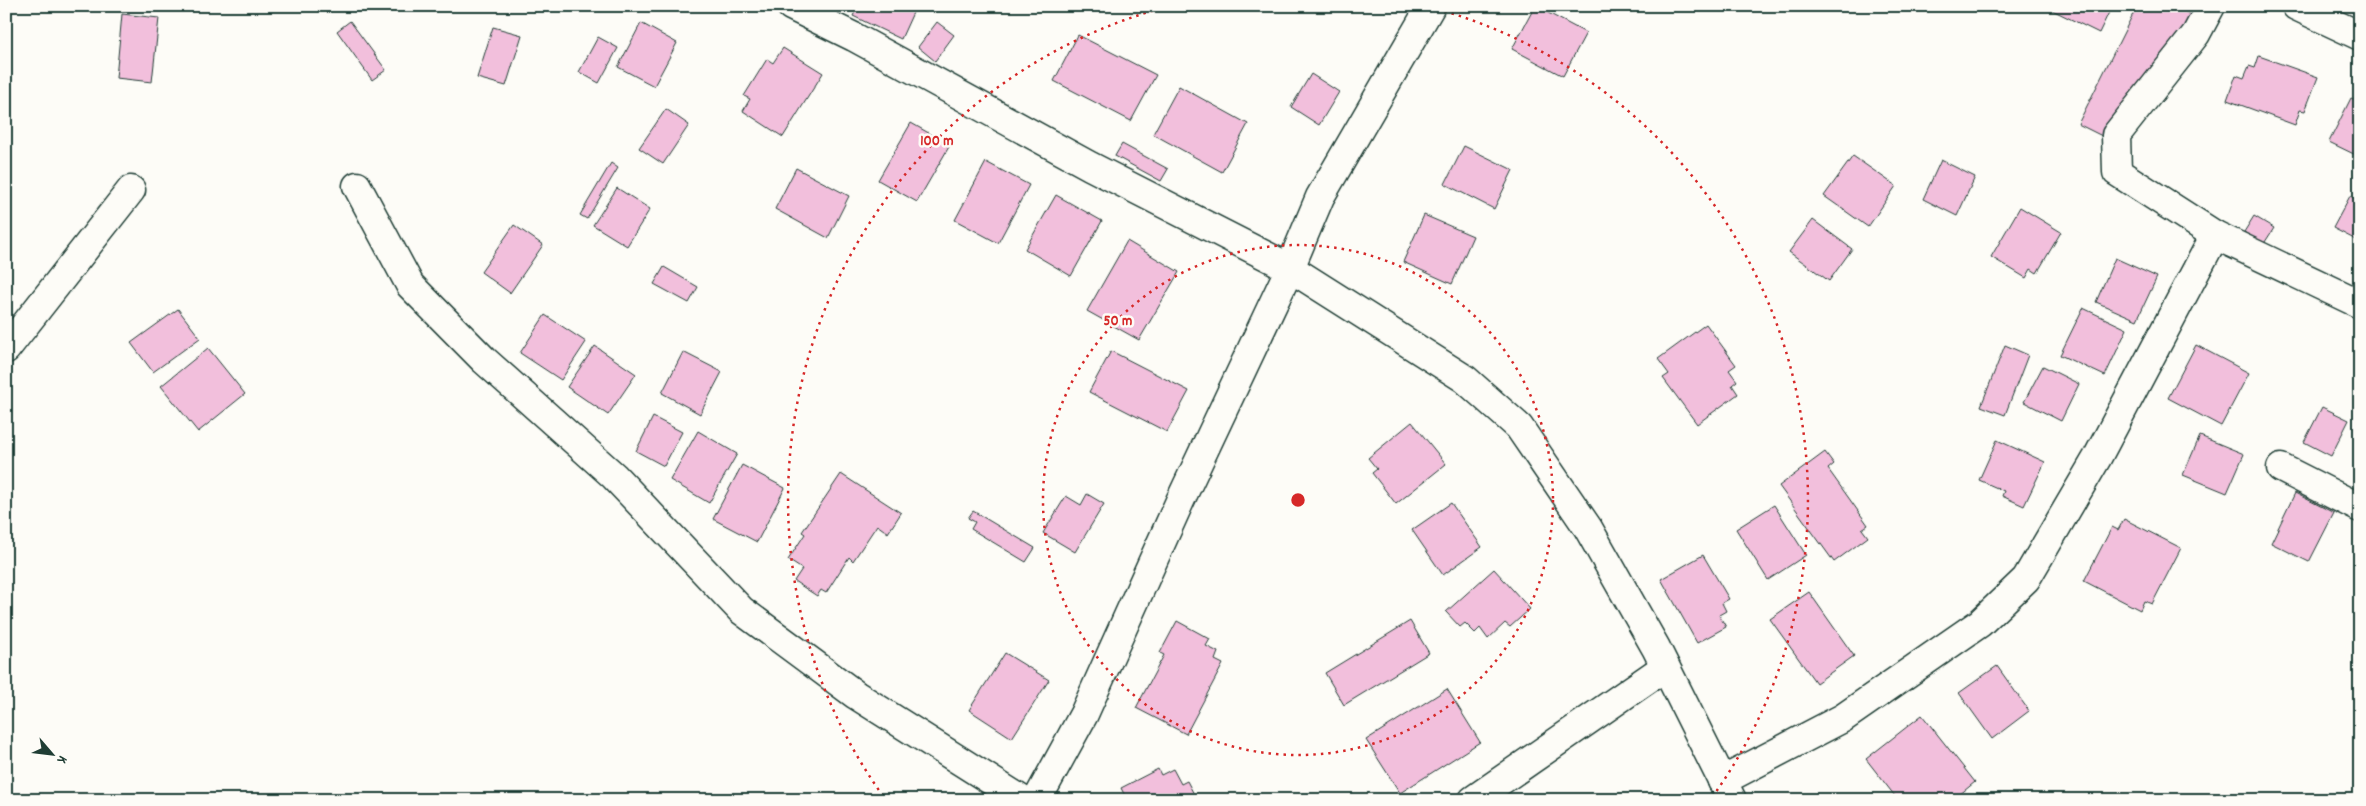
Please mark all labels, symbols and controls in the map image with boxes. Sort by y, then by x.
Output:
text: 100 m [920,131,954,153]
text: 50 m [1104,311,1132,333]
centre of rings [1289,491,1307,509]
north arrow [28,728,78,778]
text: K [51,752,72,767]

